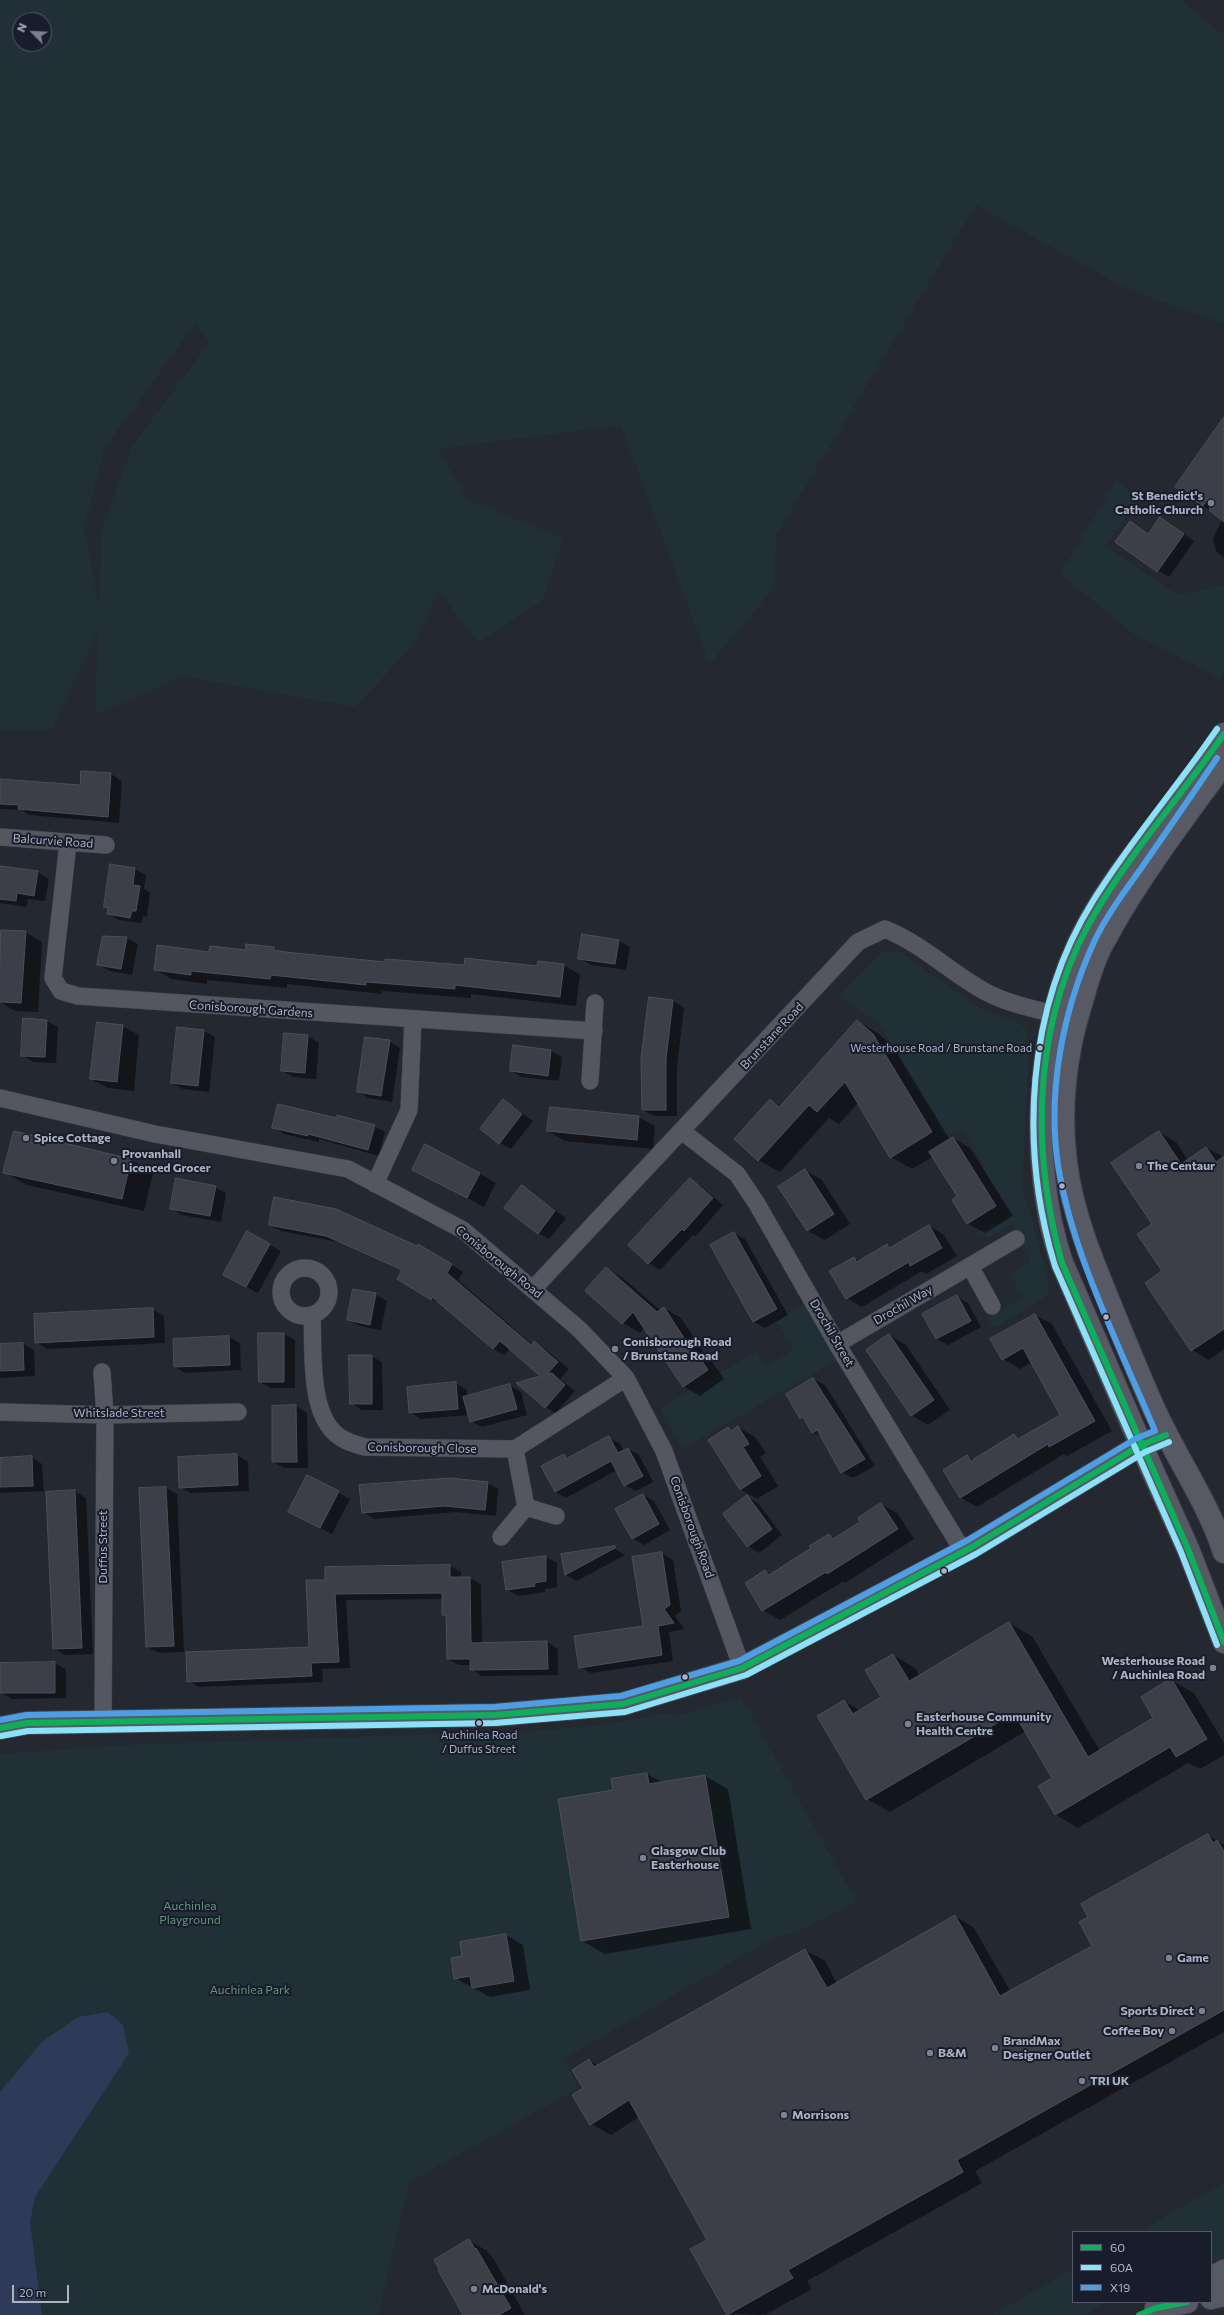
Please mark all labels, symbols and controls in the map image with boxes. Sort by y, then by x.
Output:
north arrow [12,12,52,52]
text: N [14,21,29,34]
place label: St Benedict's Catholic Church [1115,489,1203,517]
marker: St Benedict's Catholic Church [1206,498,1216,508]
street label: Balcurvie Road [12,831,94,851]
street label: Conisborough Gardens [188,997,314,1021]
street label: Brunstane Road [737,1000,807,1072]
place label: Westerhouse Road / Brunstane Road [850,1041,1032,1055]
marker: Westerhouse Road / Brunstane Road [1035,1043,1045,1053]
place label: Spice Cottage [34,1131,111,1145]
marker: Spice Cottage [21,1133,31,1143]
place label: Provanhall Licenced Grocer [122,1147,211,1175]
marker: Provanhall Licenced Grocer [109,1156,119,1166]
place label: The Centaur [1147,1159,1215,1173]
marker: The Centaur [1134,1161,1144,1171]
unlabelled marker [1057,1181,1067,1191]
street label: Conisborough Road [453,1223,545,1301]
street label: Drochil Way [871,1282,935,1328]
street label: Drochil Street [807,1297,857,1369]
unlabelled marker [1101,1312,1111,1322]
place label: Conisborough Road / Brunstane Road [623,1335,732,1363]
marker: Conisborough Road / Brunstane Road [610,1344,620,1354]
street label: Whitslade Street [73,1406,165,1420]
street label: Conisborough Close [367,1440,477,1456]
street label: Conisborough Road [667,1474,717,1580]
street label: Duffus Street [96,1510,110,1584]
unlabelled marker [939,1566,949,1576]
place label: Westerhouse Road / Auchinlea Road [1102,1654,1205,1682]
marker: Westerhouse Road / Auchinlea Road [1208,1663,1218,1673]
unlabelled marker [680,1672,690,1682]
place label: Easterhouse Community Health Centre [916,1710,1052,1738]
marker: Auchinlea Road / Duffus Street [474,1718,484,1728]
marker: Easterhouse Community Health Centre [903,1719,913,1729]
place label: Auchinlea Road / Duffus Street [441,1728,517,1754]
place label: Glasgow Club Easterhouse [651,1844,726,1872]
marker: Glasgow Club Easterhouse [638,1853,648,1863]
park label: Auchinlea Playground [159,1899,221,1927]
place label: Game [1177,1951,1209,1965]
marker: Game [1164,1953,1174,1963]
park label: Auchinlea Park [210,1983,290,1997]
place label: Sports Direct [1120,2004,1194,2018]
marker: Sports Direct [1197,2006,1207,2016]
place label: Coffee Boy [1103,2024,1164,2038]
marker: Coffee Boy [1167,2026,1177,2036]
place label: BrandMax Designer Outlet [1003,2034,1090,2062]
marker: BrandMax Designer Outlet [990,2043,1000,2053]
place label: B&M [938,2046,967,2060]
marker: B&M [925,2048,935,2058]
place label: TRI UK [1090,2074,1129,2088]
marker: TRI UK [1077,2076,1087,2086]
place label: Morrisons [792,2108,849,2122]
marker: Morrisons [779,2110,789,2120]
legend [1072,2231,1212,2303]
text: 60 [1110,2240,1125,2254]
text: 60A [1110,2260,1133,2274]
scale bar [14,2277,71,2303]
text: X19 [1110,2280,1130,2294]
place label: McDonald's [482,2282,547,2296]
marker: McDonald's [469,2284,479,2294]
text: 20 m [19,2285,46,2299]

